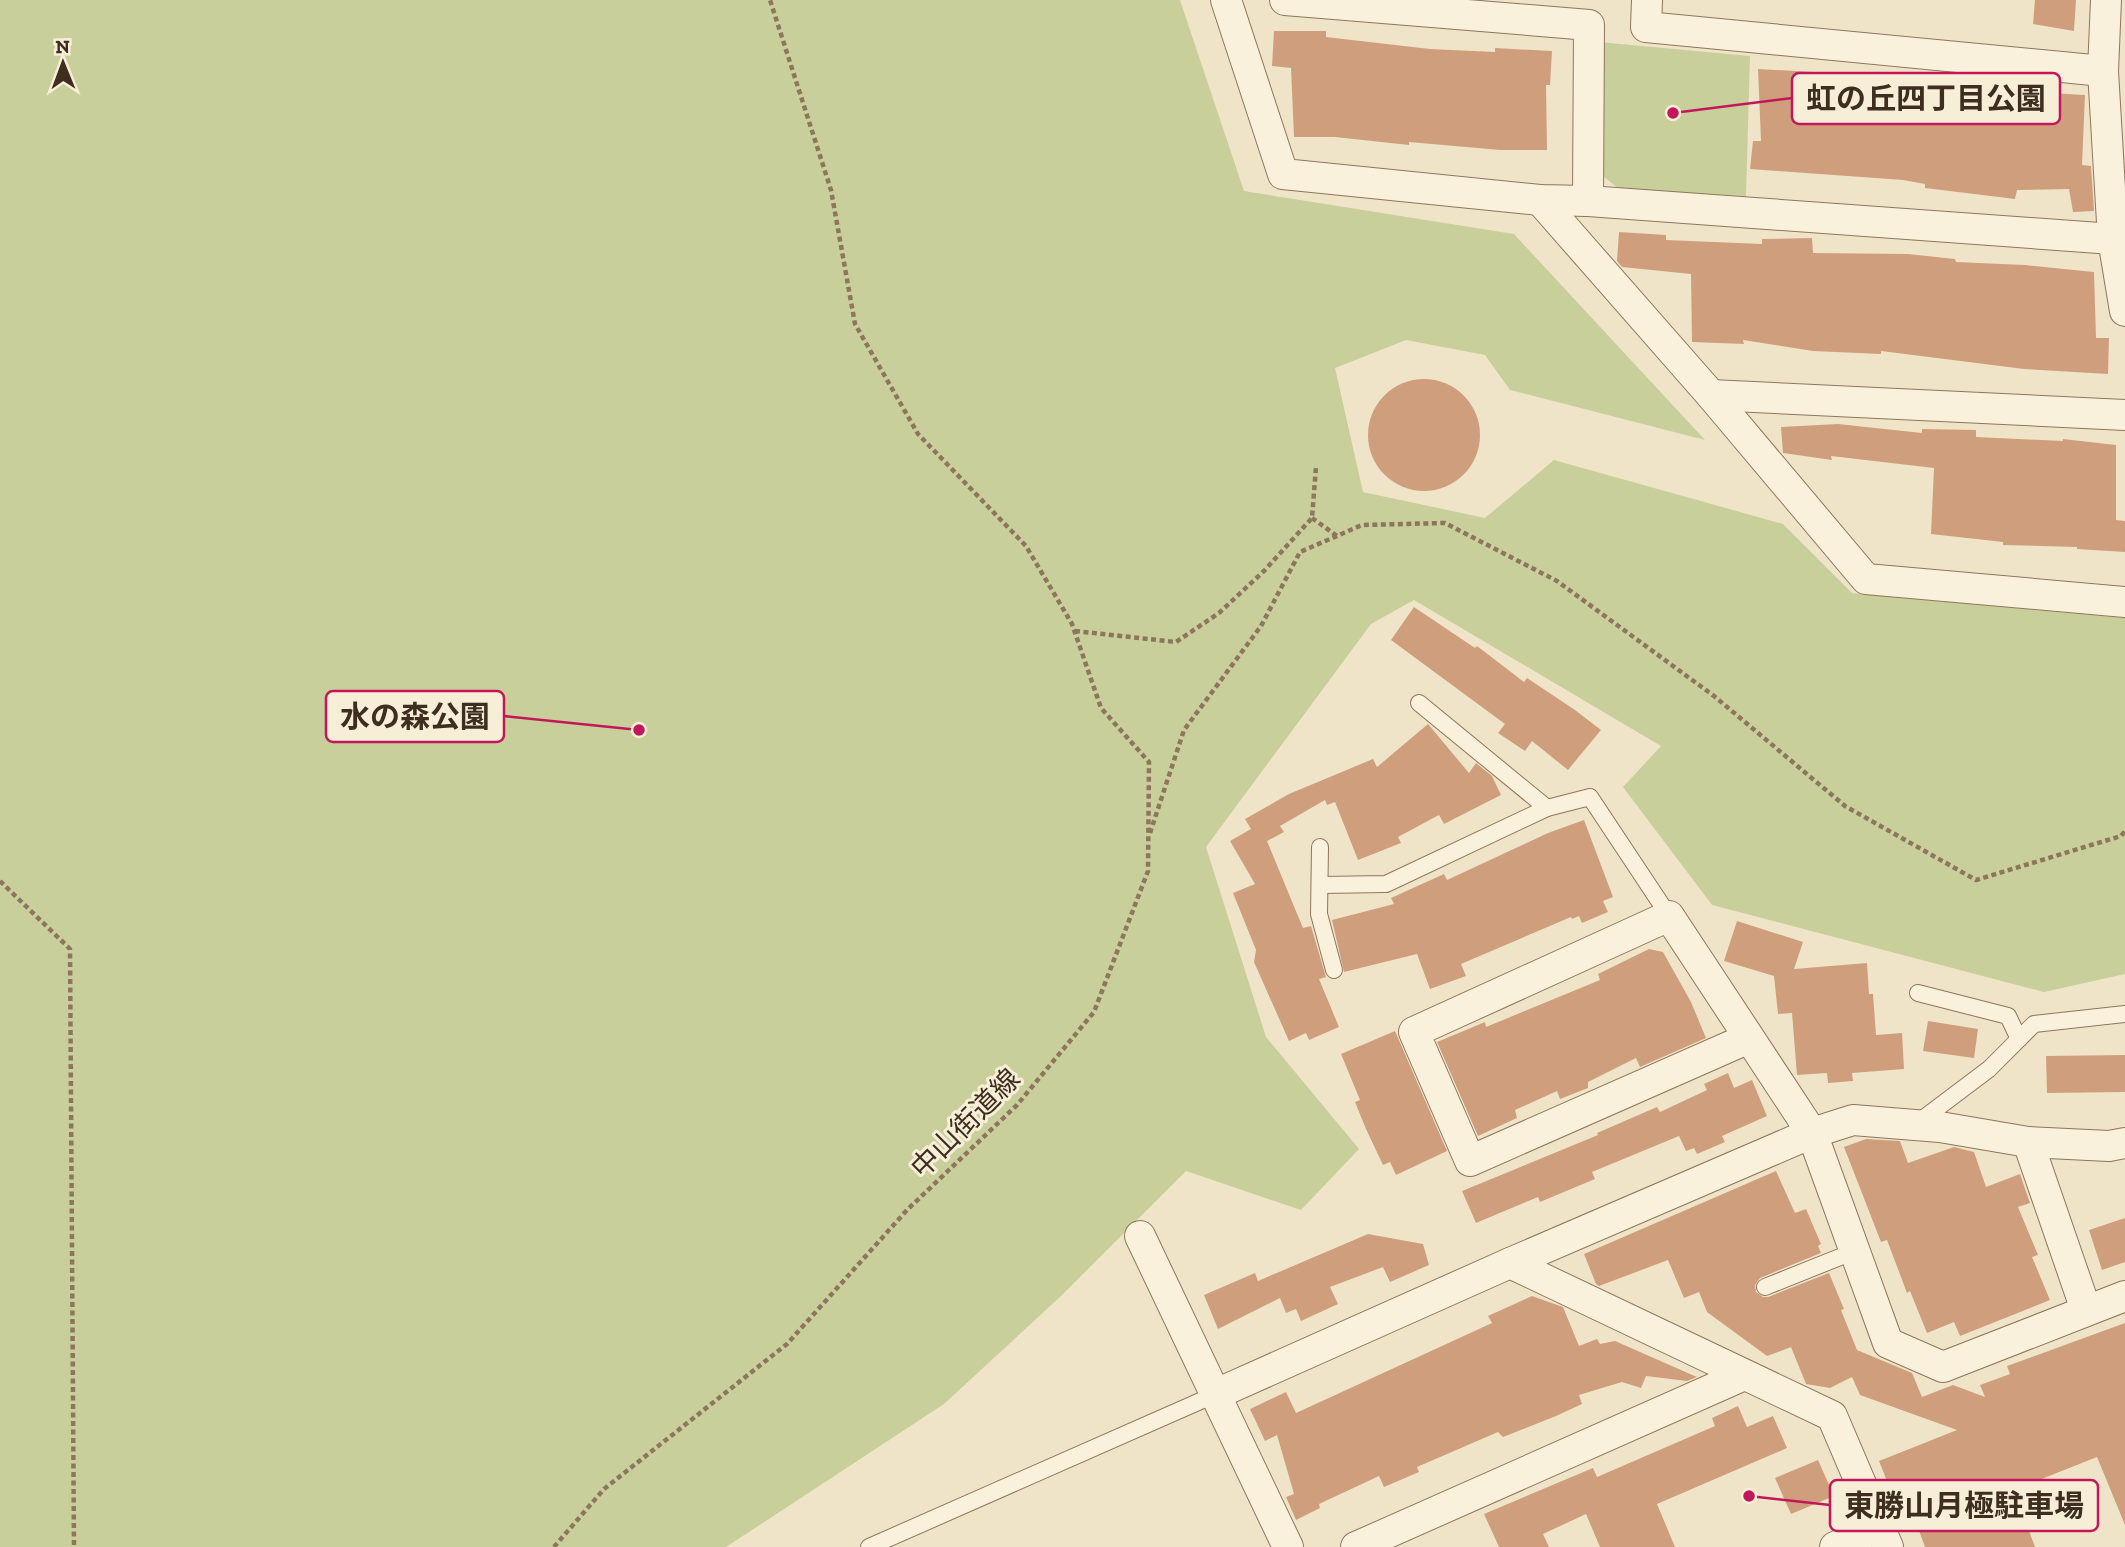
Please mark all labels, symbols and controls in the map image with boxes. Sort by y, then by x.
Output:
north arrow [28,28,98,98]
text: N [55,35,70,58]
callout: 虹の丘四丁目公園 [1792,73,2060,124]
text: 虹の丘四丁目公園 [1806,81,2046,117]
callout: 水の森公園 [326,691,504,742]
text: 水の森公園 [340,699,490,735]
street label: 中山街道線 [904,1062,1027,1185]
callout: 東勝山月極駐車場 [1830,1480,2098,1531]
text: 東勝山月極駐車場 [1844,1488,2084,1524]

